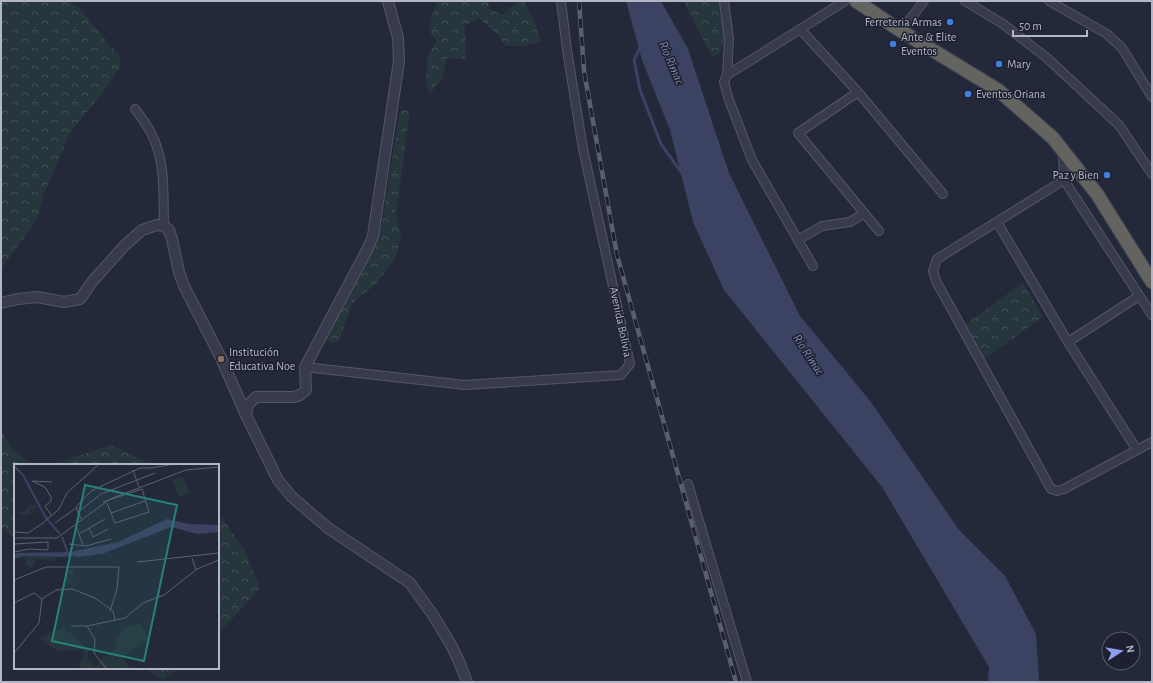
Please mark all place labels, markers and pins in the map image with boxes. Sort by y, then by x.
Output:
place label: Ferreteria Armas [865,16,942,28]
marker: Ferreteria Armas [945,17,955,27]
place label: Ante & Elite Eventos [901,31,956,57]
marker: Ante & Elite Eventos [888,39,898,49]
place label: Mary [1007,58,1031,71]
marker: Mary [994,59,1004,69]
place label: Eventos Oriana [976,88,1046,100]
marker: Eventos Oriana [963,89,973,99]
place label: Paz y Bien [1052,169,1099,182]
marker: Paz y Bien [1102,170,1112,180]
place label: Institución Educativa Noe [229,346,295,372]
marker: Institución Educativa Noe [216,354,226,364]

